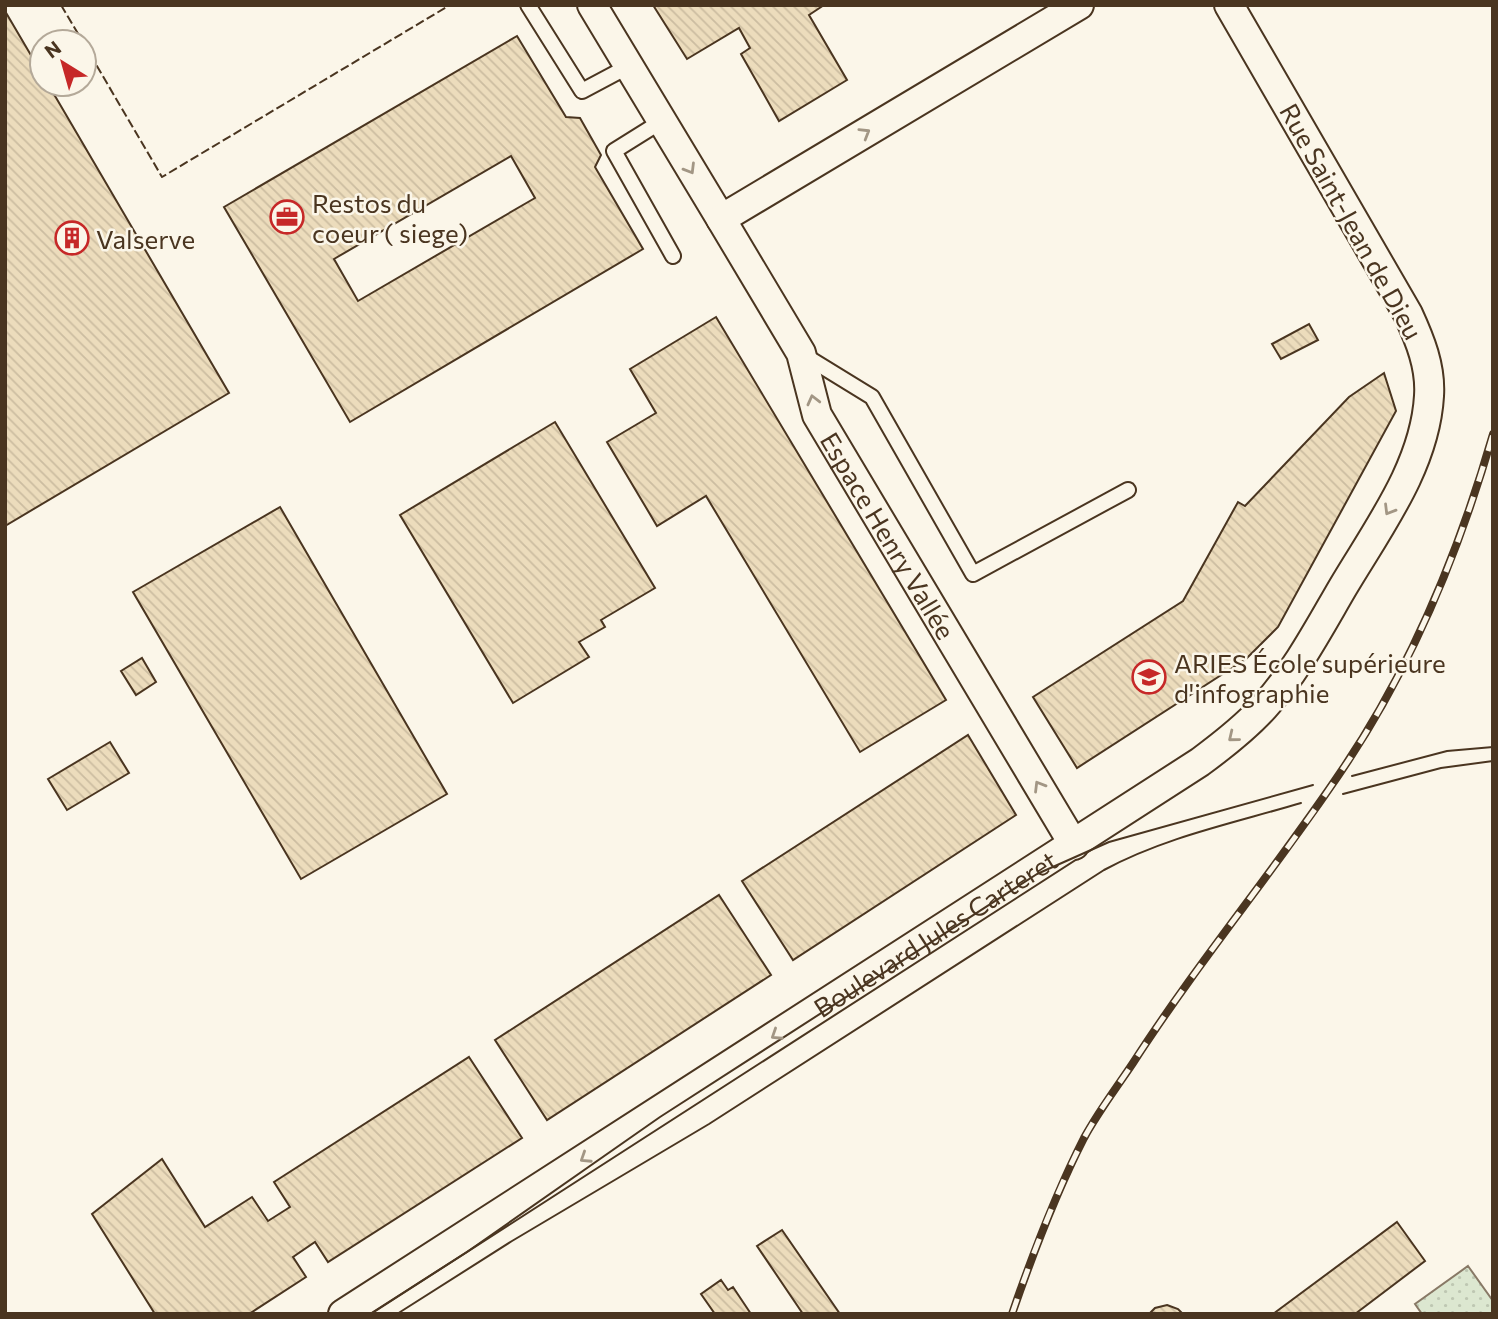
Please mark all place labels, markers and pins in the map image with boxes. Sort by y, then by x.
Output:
place label: Restos du coeur ( siege) [312,187,468,248]
office icon: Restos du coeur ( siege) [268,198,306,236]
building icon: Valserve [53,219,91,257]
place label: Valserve [96,223,195,254]
place label: ARIES École supérieure d'infographie [1174,647,1446,708]
school or university icon: ARIES École supérieure d'infographie [1130,658,1168,696]

